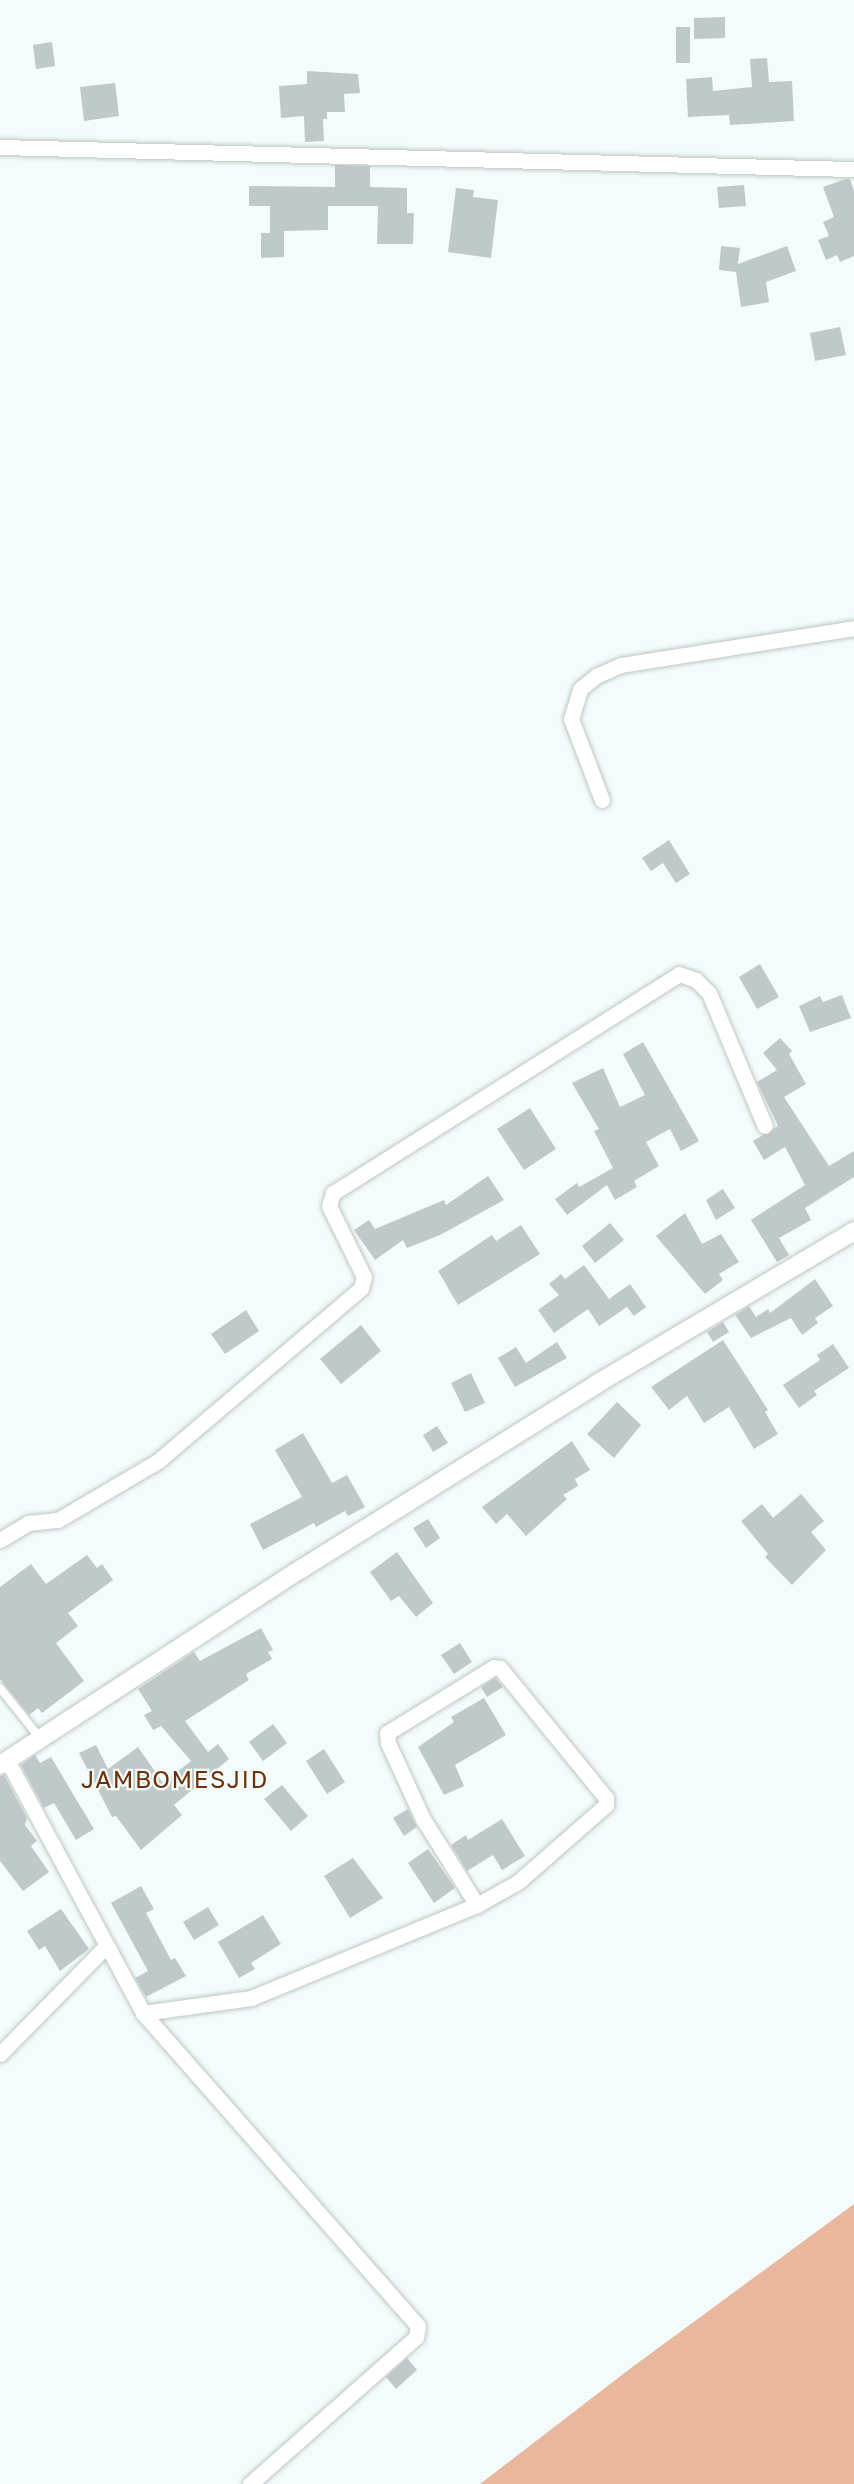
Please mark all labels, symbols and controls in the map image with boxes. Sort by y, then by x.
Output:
district label: JAMBOMESJID [81,1765,269,1793]

